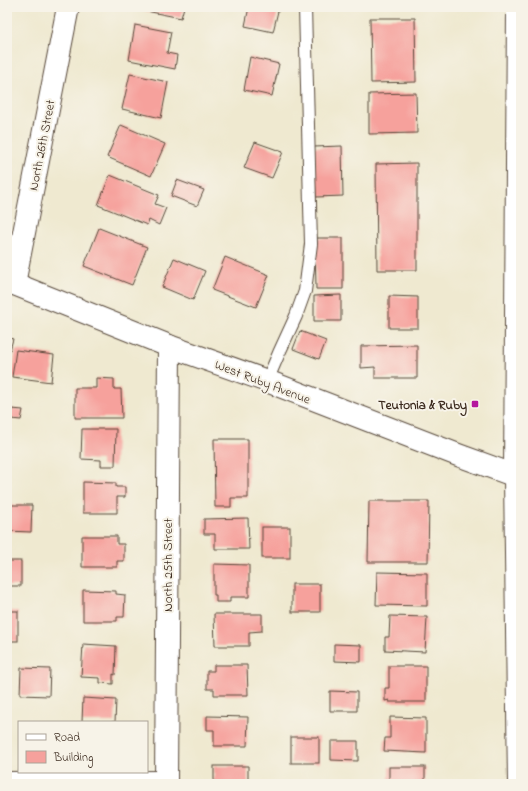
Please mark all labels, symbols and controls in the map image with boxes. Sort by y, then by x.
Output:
street label: North 26th Street [24,98,61,192]
street label: West Ruby Avenue [212,355,313,410]
place label: Teutonia & Ruby [378,396,467,417]
marker: Teutonia & Ruby [470,399,480,409]
street label: North 25th Street [159,517,178,612]
legend [18,721,148,773]
text: Road [54,729,80,747]
text: Building [53,749,93,768]

